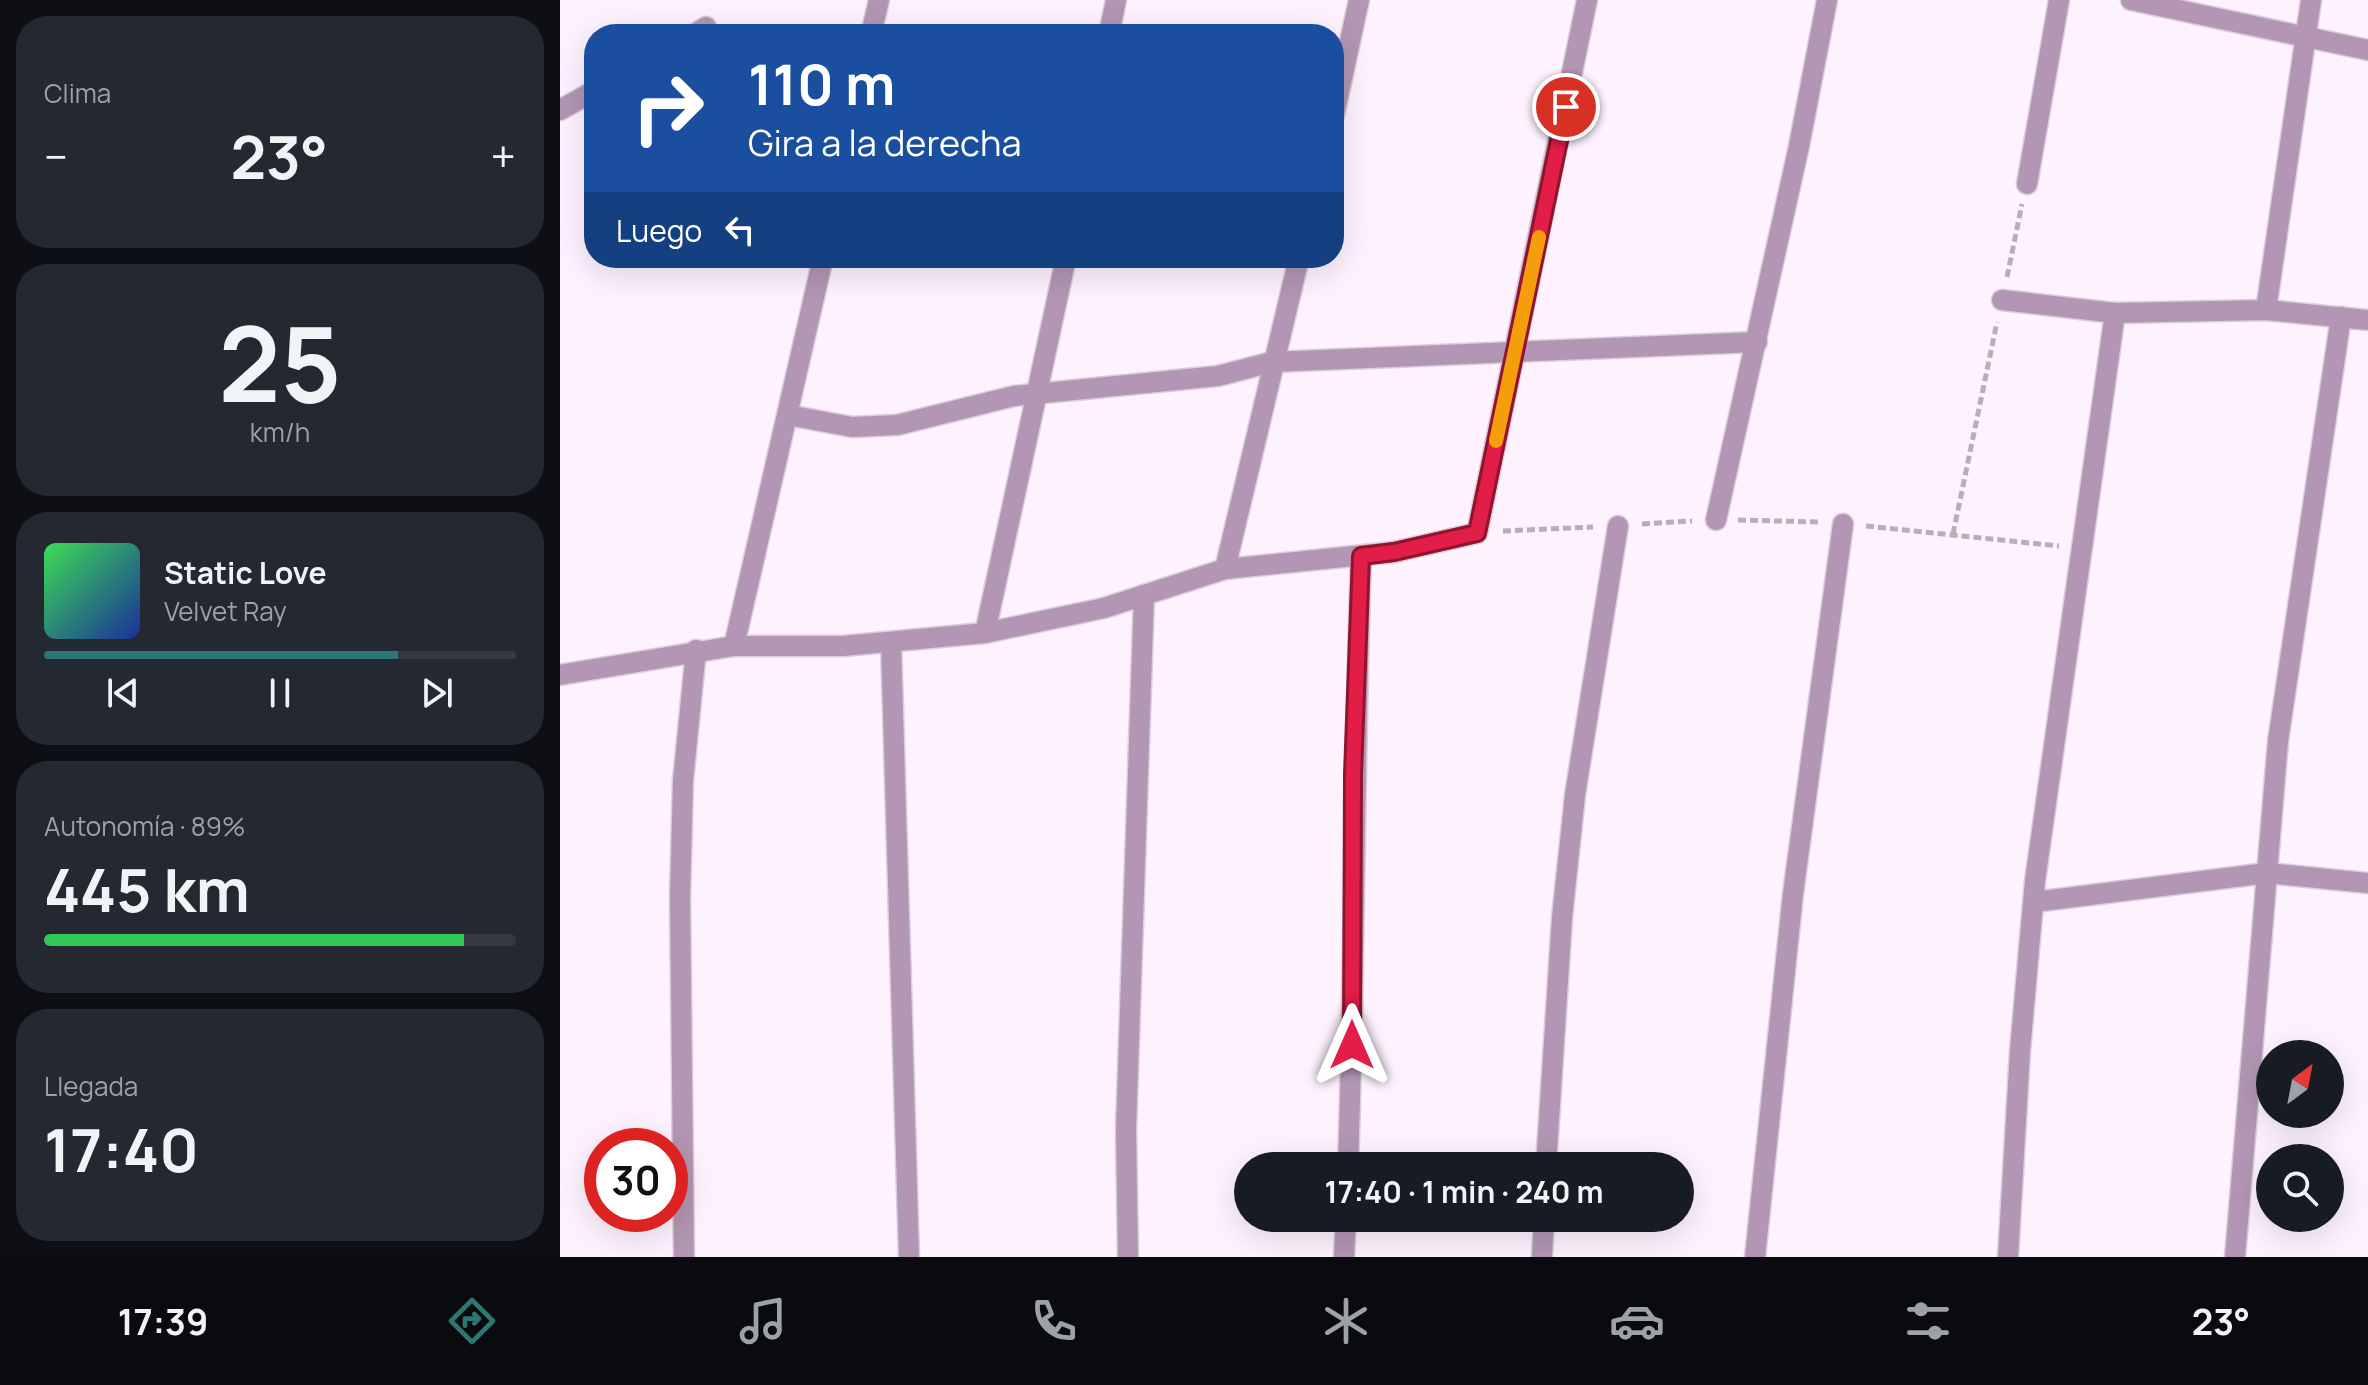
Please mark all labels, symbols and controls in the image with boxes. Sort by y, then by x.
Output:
text: 110 m [748,45,895,122]
icon: right [616,56,720,160]
pin [1532,73,1600,141]
text: Clima [44,75,111,111]
icon: arrive [1544,85,1588,129]
text: 23° [230,115,328,197]
text: Gira a la derecha [748,118,1021,167]
text: − [44,126,68,186]
text: + [491,126,516,186]
icon: left [718,208,762,252]
text: Luego [616,210,702,251]
text: 25 [219,291,341,433]
text: km/h [250,414,310,450]
text: Static Love [164,552,327,593]
text: Velvet Ray [164,593,287,629]
icon: previous [101,671,145,715]
icon: pause [258,671,302,715]
icon: next [415,671,459,715]
text: Autonomía · 89% [44,808,245,844]
text: 445 km [44,848,250,930]
position arrow [1310,1003,1394,1087]
north arrow [2256,1040,2344,1128]
map controls [2256,1040,2344,1232]
text: Llegada [44,1068,138,1104]
text: 17:40 [44,1108,199,1190]
speed limit sign: 30 [584,1128,688,1232]
button: search [2256,1144,2344,1232]
text: 17:40 · 1 min · 240 m [1325,1171,1603,1212]
icon: directions [444,1293,500,1349]
icon: music [735,1293,791,1349]
icon: phone [1026,1293,1082,1349]
icon: climate [1318,1293,1374,1349]
icon: car [1609,1293,1665,1349]
icon: filters [1900,1293,1956,1349]
text: 17:39 [118,1297,208,1346]
text: 23° [2192,1297,2250,1346]

